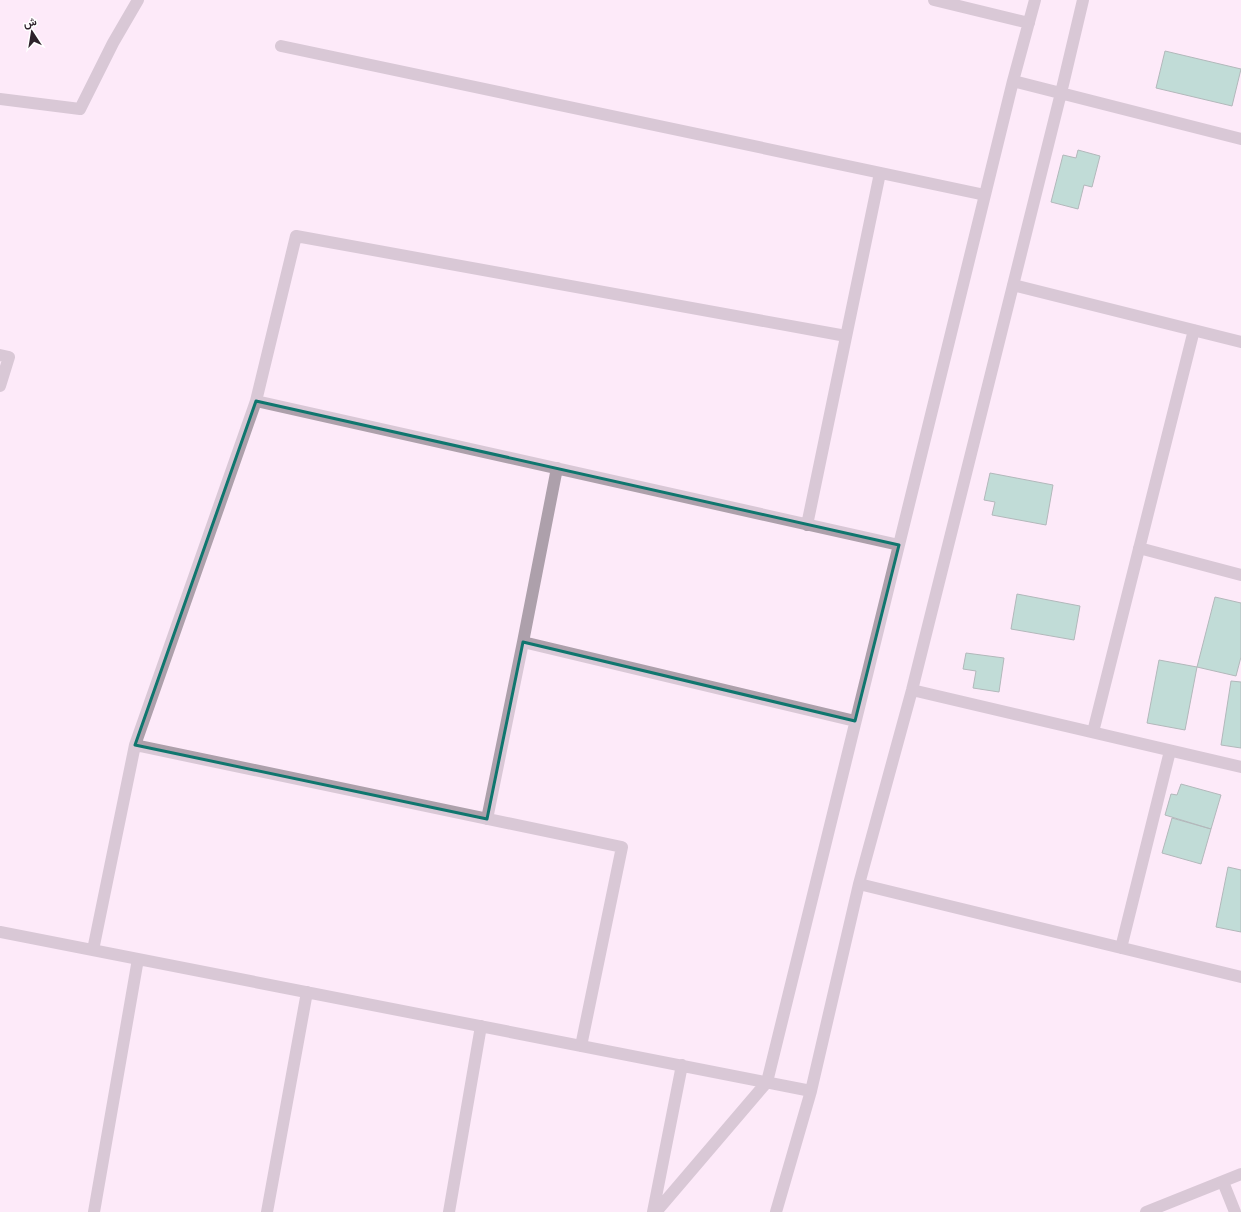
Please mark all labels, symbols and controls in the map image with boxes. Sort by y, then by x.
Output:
north arrow [12,12,52,52]
text: ش [22,14,38,30]

